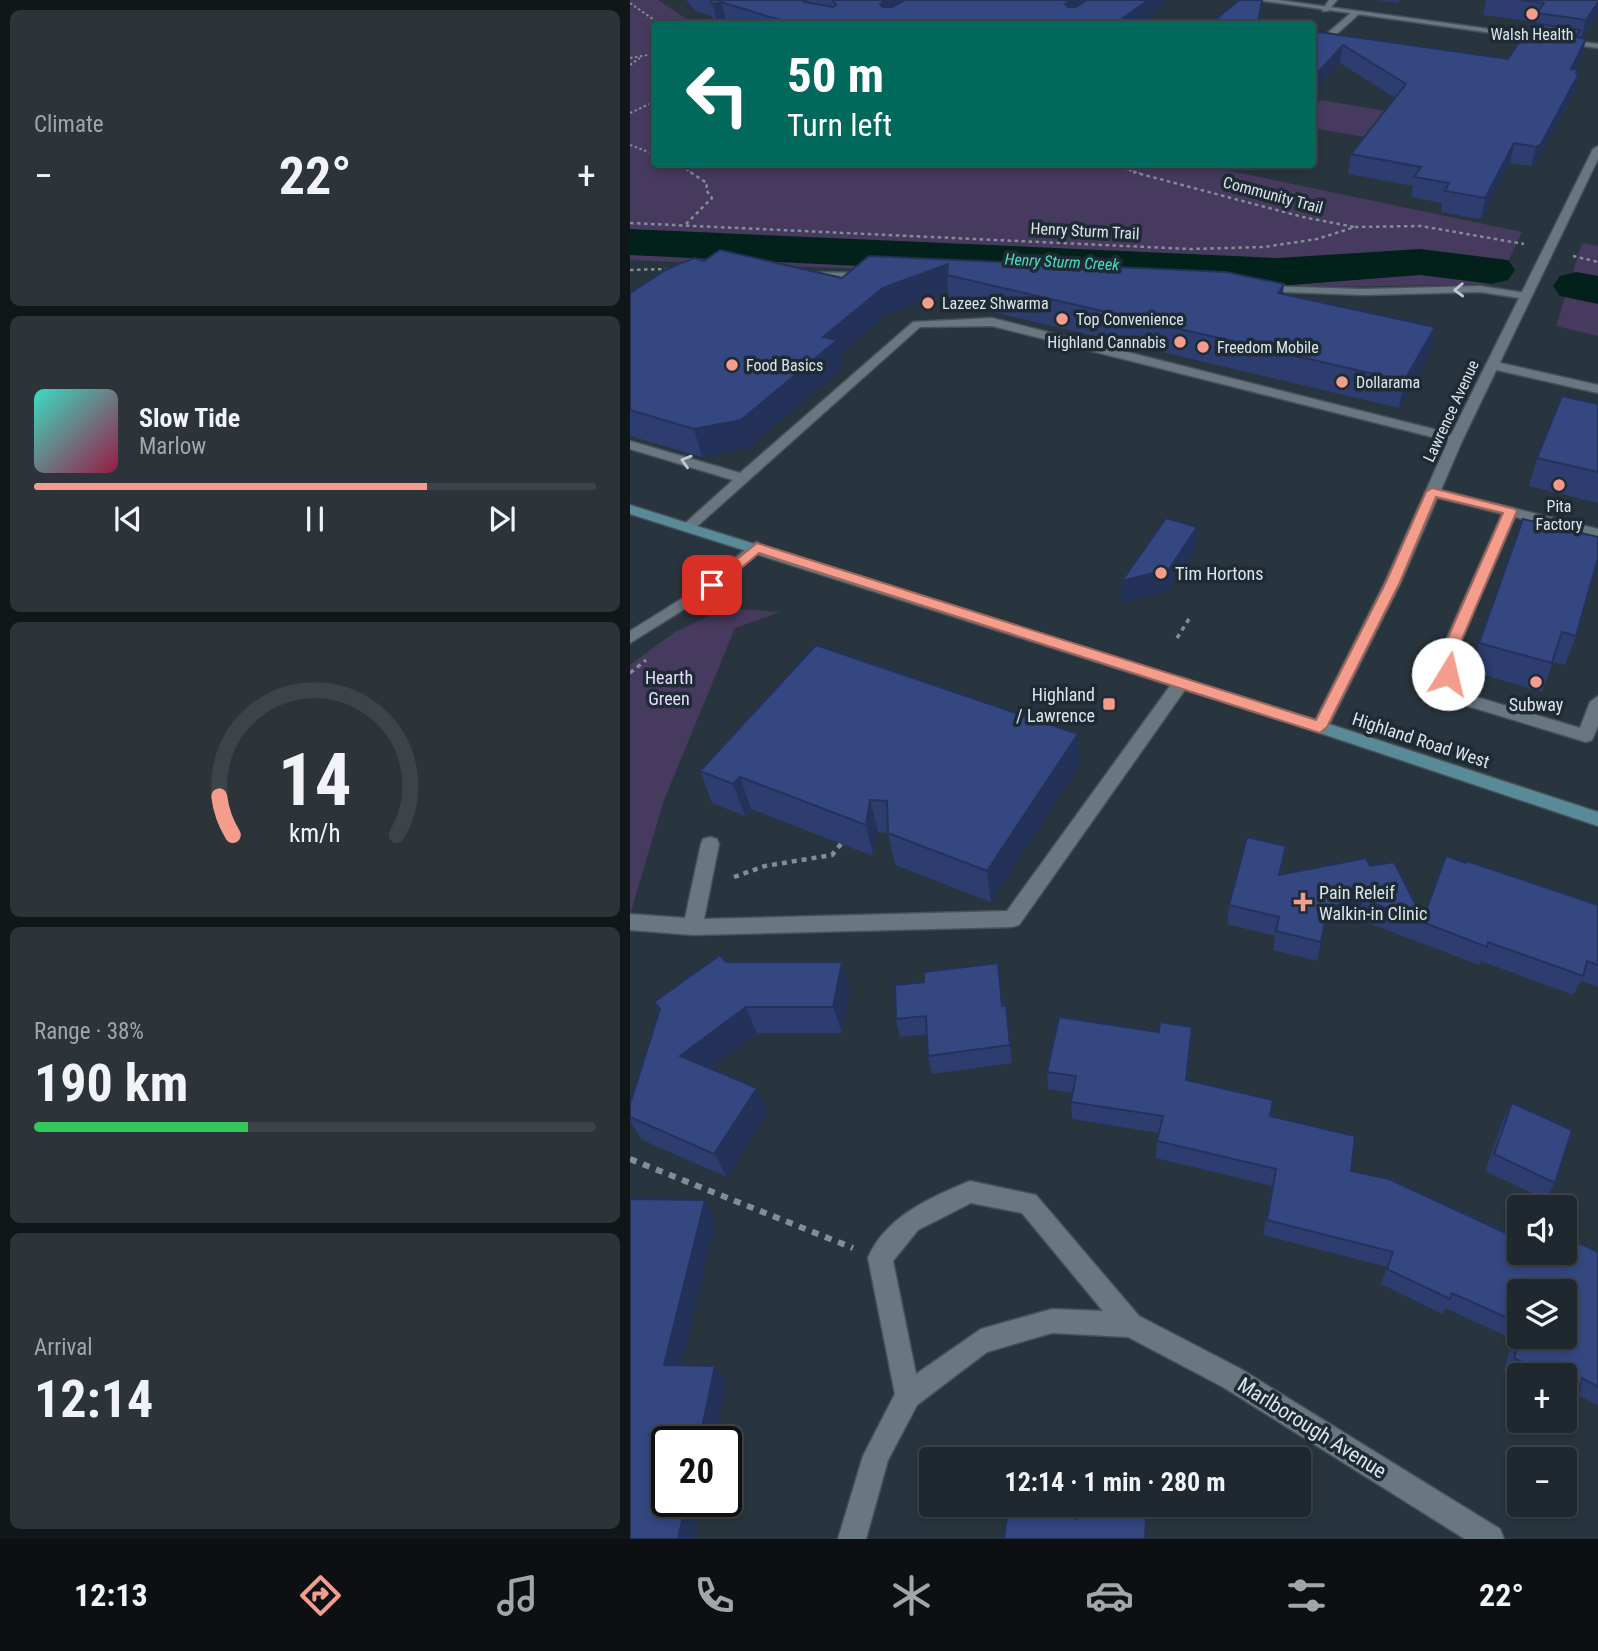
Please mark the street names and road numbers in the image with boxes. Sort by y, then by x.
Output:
street label: Community Trail [1221,173,1325,217]
street label: Henry Sturm Trail [1030,219,1140,243]
street label: Lawrence Avenue [1419,357,1483,465]
street label: Highland Road West [1350,708,1492,772]
street label: Marlborough Avenue [1233,1373,1391,1483]

